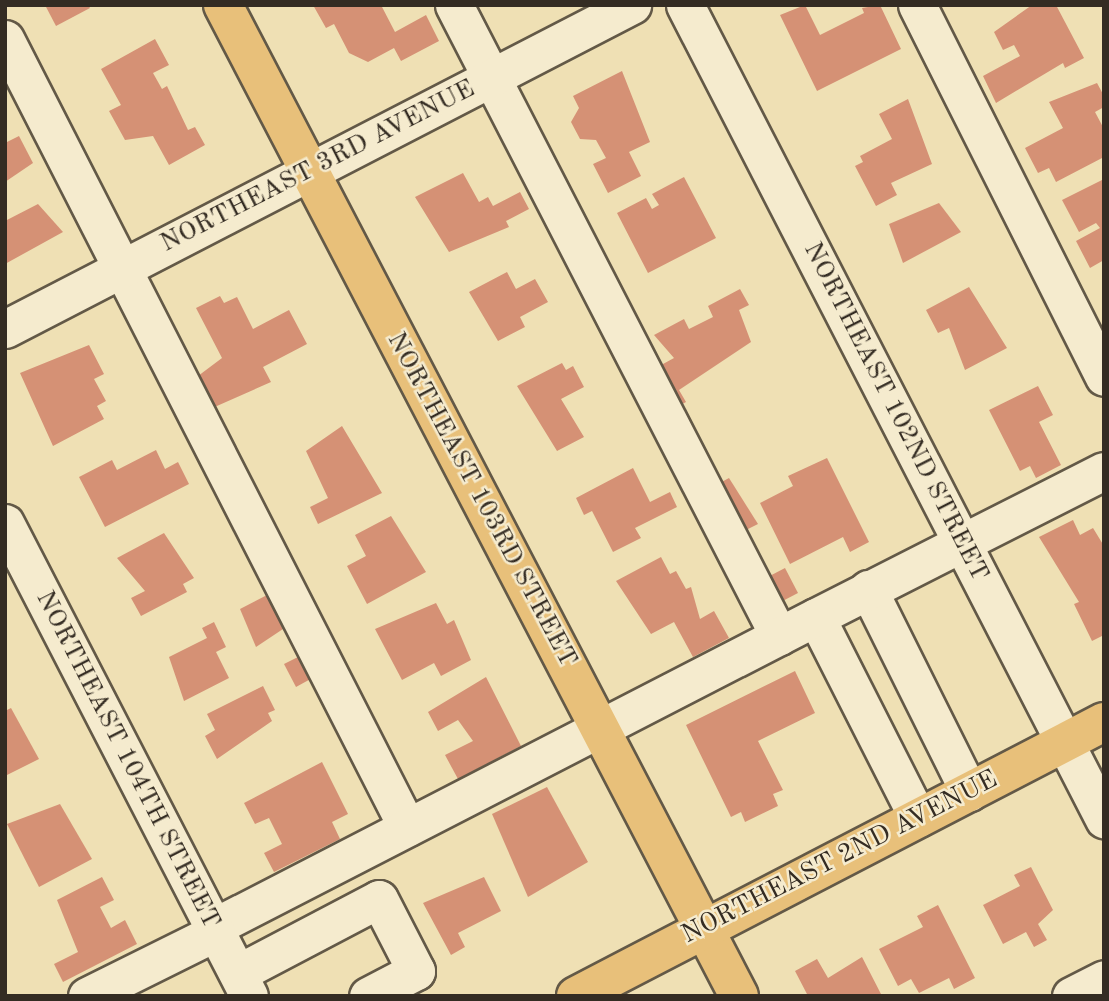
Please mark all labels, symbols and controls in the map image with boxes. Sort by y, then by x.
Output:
street label: NORTHEAST 3RD AVENUE [156,74,480,260]
street label: NORTHEAST 102ND STREET [796,237,994,587]
street label: NORTHEAST 103RD STREET [379,327,583,673]
street label: NORTHEAST 104TH STREET [28,586,226,934]
street label: NORTHEAST 2ND AVENUE [677,765,1003,951]

